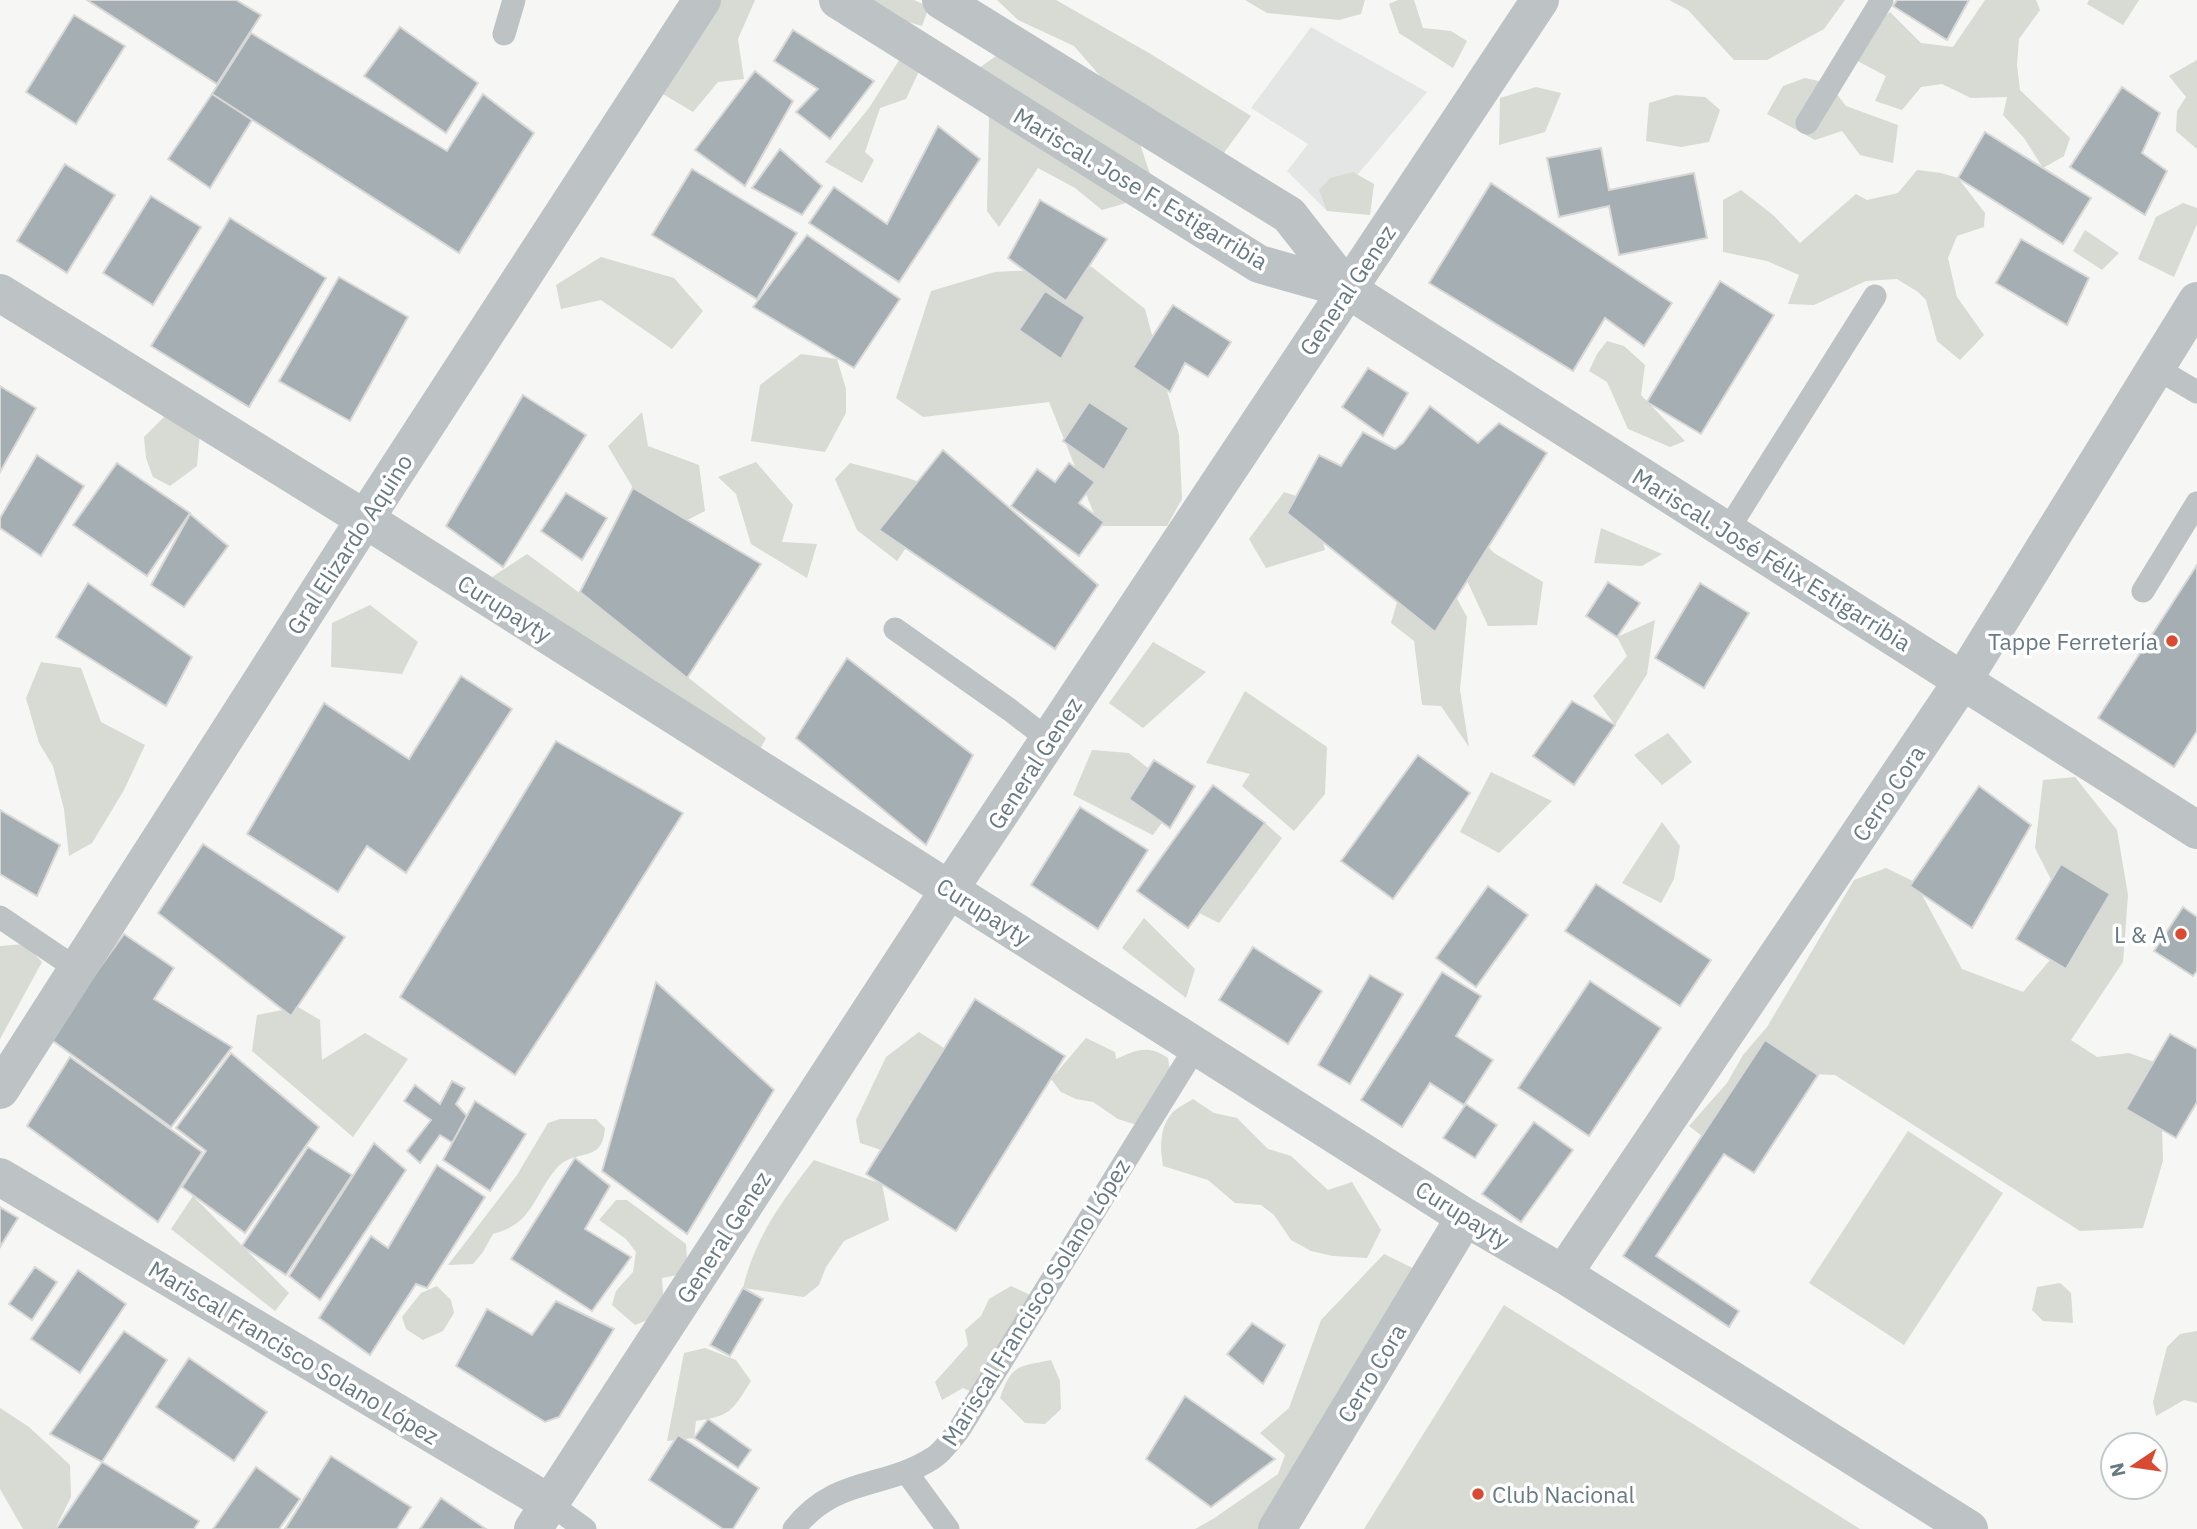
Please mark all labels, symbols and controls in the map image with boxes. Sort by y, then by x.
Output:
street label: Mariscal. Jose F. Estigarribia [1008,100,1274,276]
street label: General Genez [1292,219,1402,361]
street label: Gral Elizardo Aquino [279,448,419,640]
street label: Mariscal. José Félix Estigarribia [1627,461,1917,657]
street label: Curupayty [452,567,558,649]
place label: Tappe Ferretería [1988,626,2158,656]
marker: Tappe Ferretería [2164,633,2180,649]
street label: General Genez [980,691,1088,835]
street label: Cerro Cora [1845,739,1931,847]
street label: Curupayty [931,870,1037,952]
place label: L & A [2114,919,2167,949]
marker: L & A [2173,926,2189,942]
street label: Mariscal Francisco Solano López [934,1153,1136,1451]
street label: General Genez [669,1165,777,1309]
street label: Curupayty [1410,1173,1516,1255]
street label: Mariscal Francisco Solano López [144,1253,444,1451]
street label: Cerro Cora [1330,1318,1412,1428]
north arrow [2099,1431,2169,1501]
text: N [2104,1460,2131,1479]
place label: Club Nacional [1492,1479,1635,1509]
marker: Club Nacional [1470,1486,1486,1502]

